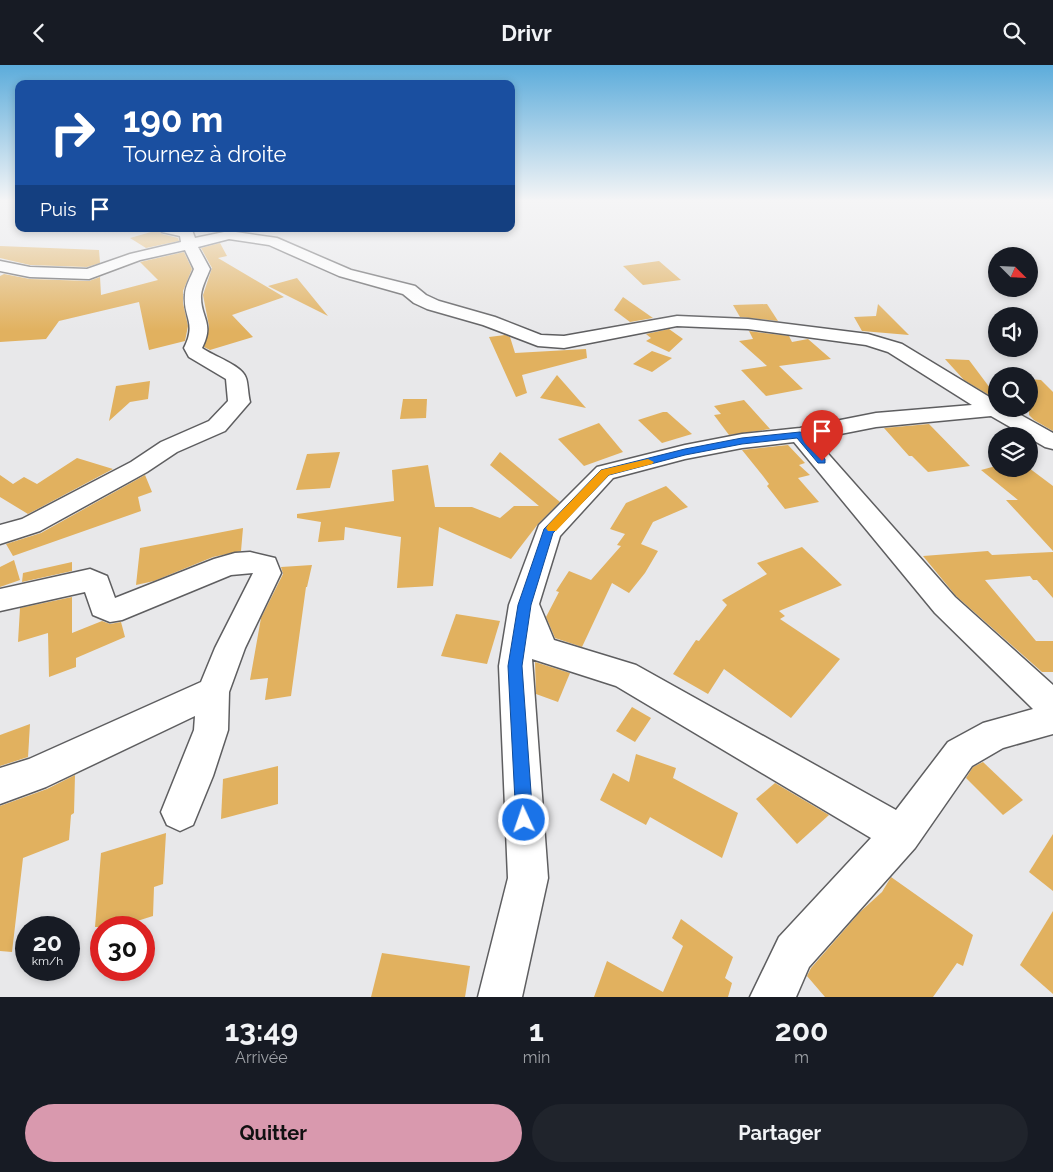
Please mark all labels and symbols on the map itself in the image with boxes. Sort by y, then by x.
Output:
north arrow [988,247,1038,297]
pin [801,410,843,461]
position arrow [497,793,549,845]
speed limit sign: 30 [90,916,155,981]

